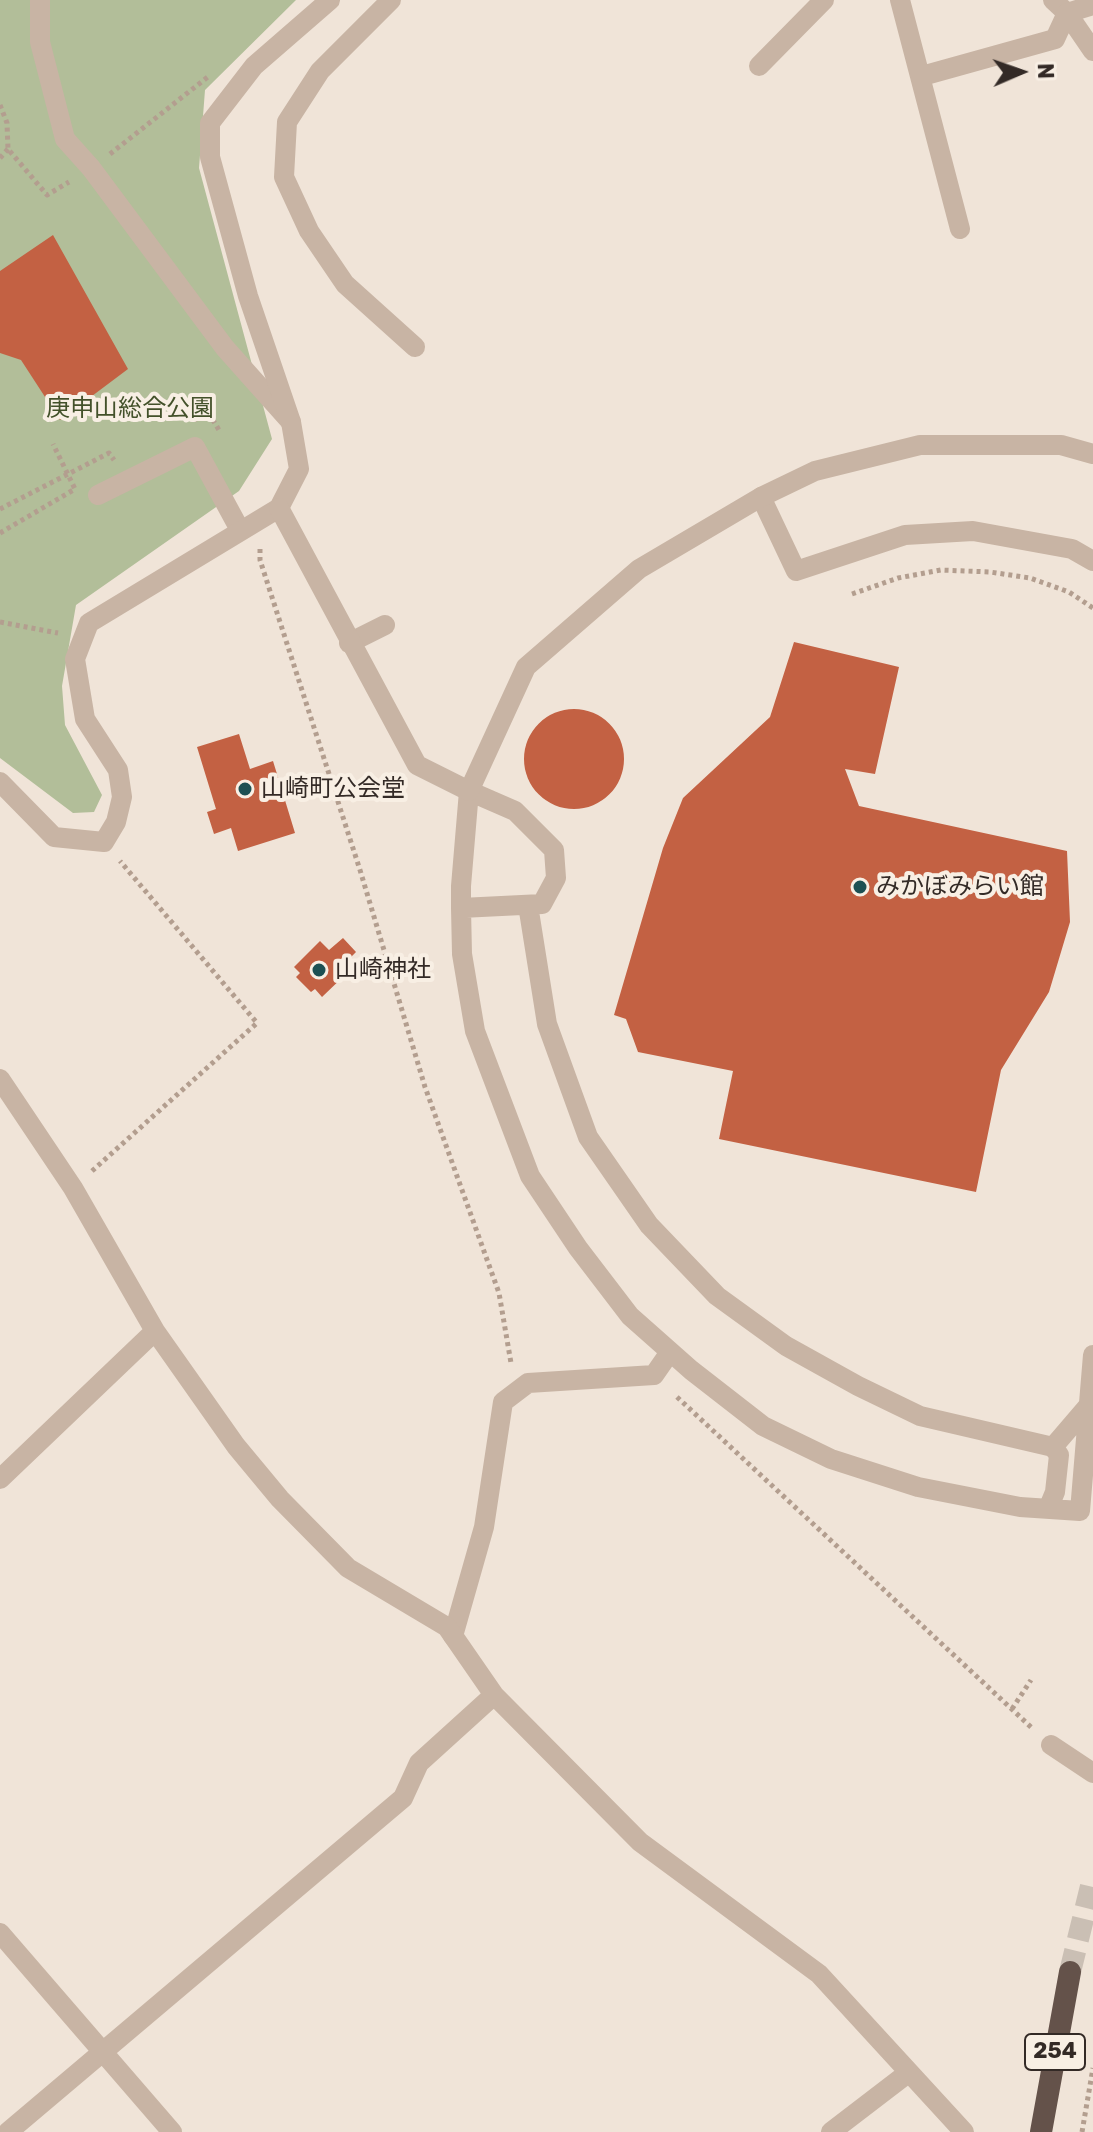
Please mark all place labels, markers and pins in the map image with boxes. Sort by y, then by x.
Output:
place label: 山崎町公会堂 [261,775,405,803]
marker: 山崎町公会堂 [236,780,254,798]
place label: みかぼみらい館 [876,873,1044,901]
marker: みかぼみらい館 [851,878,869,896]
place label: 山崎神社 [335,956,431,984]
marker: 山崎神社 [310,961,328,979]

